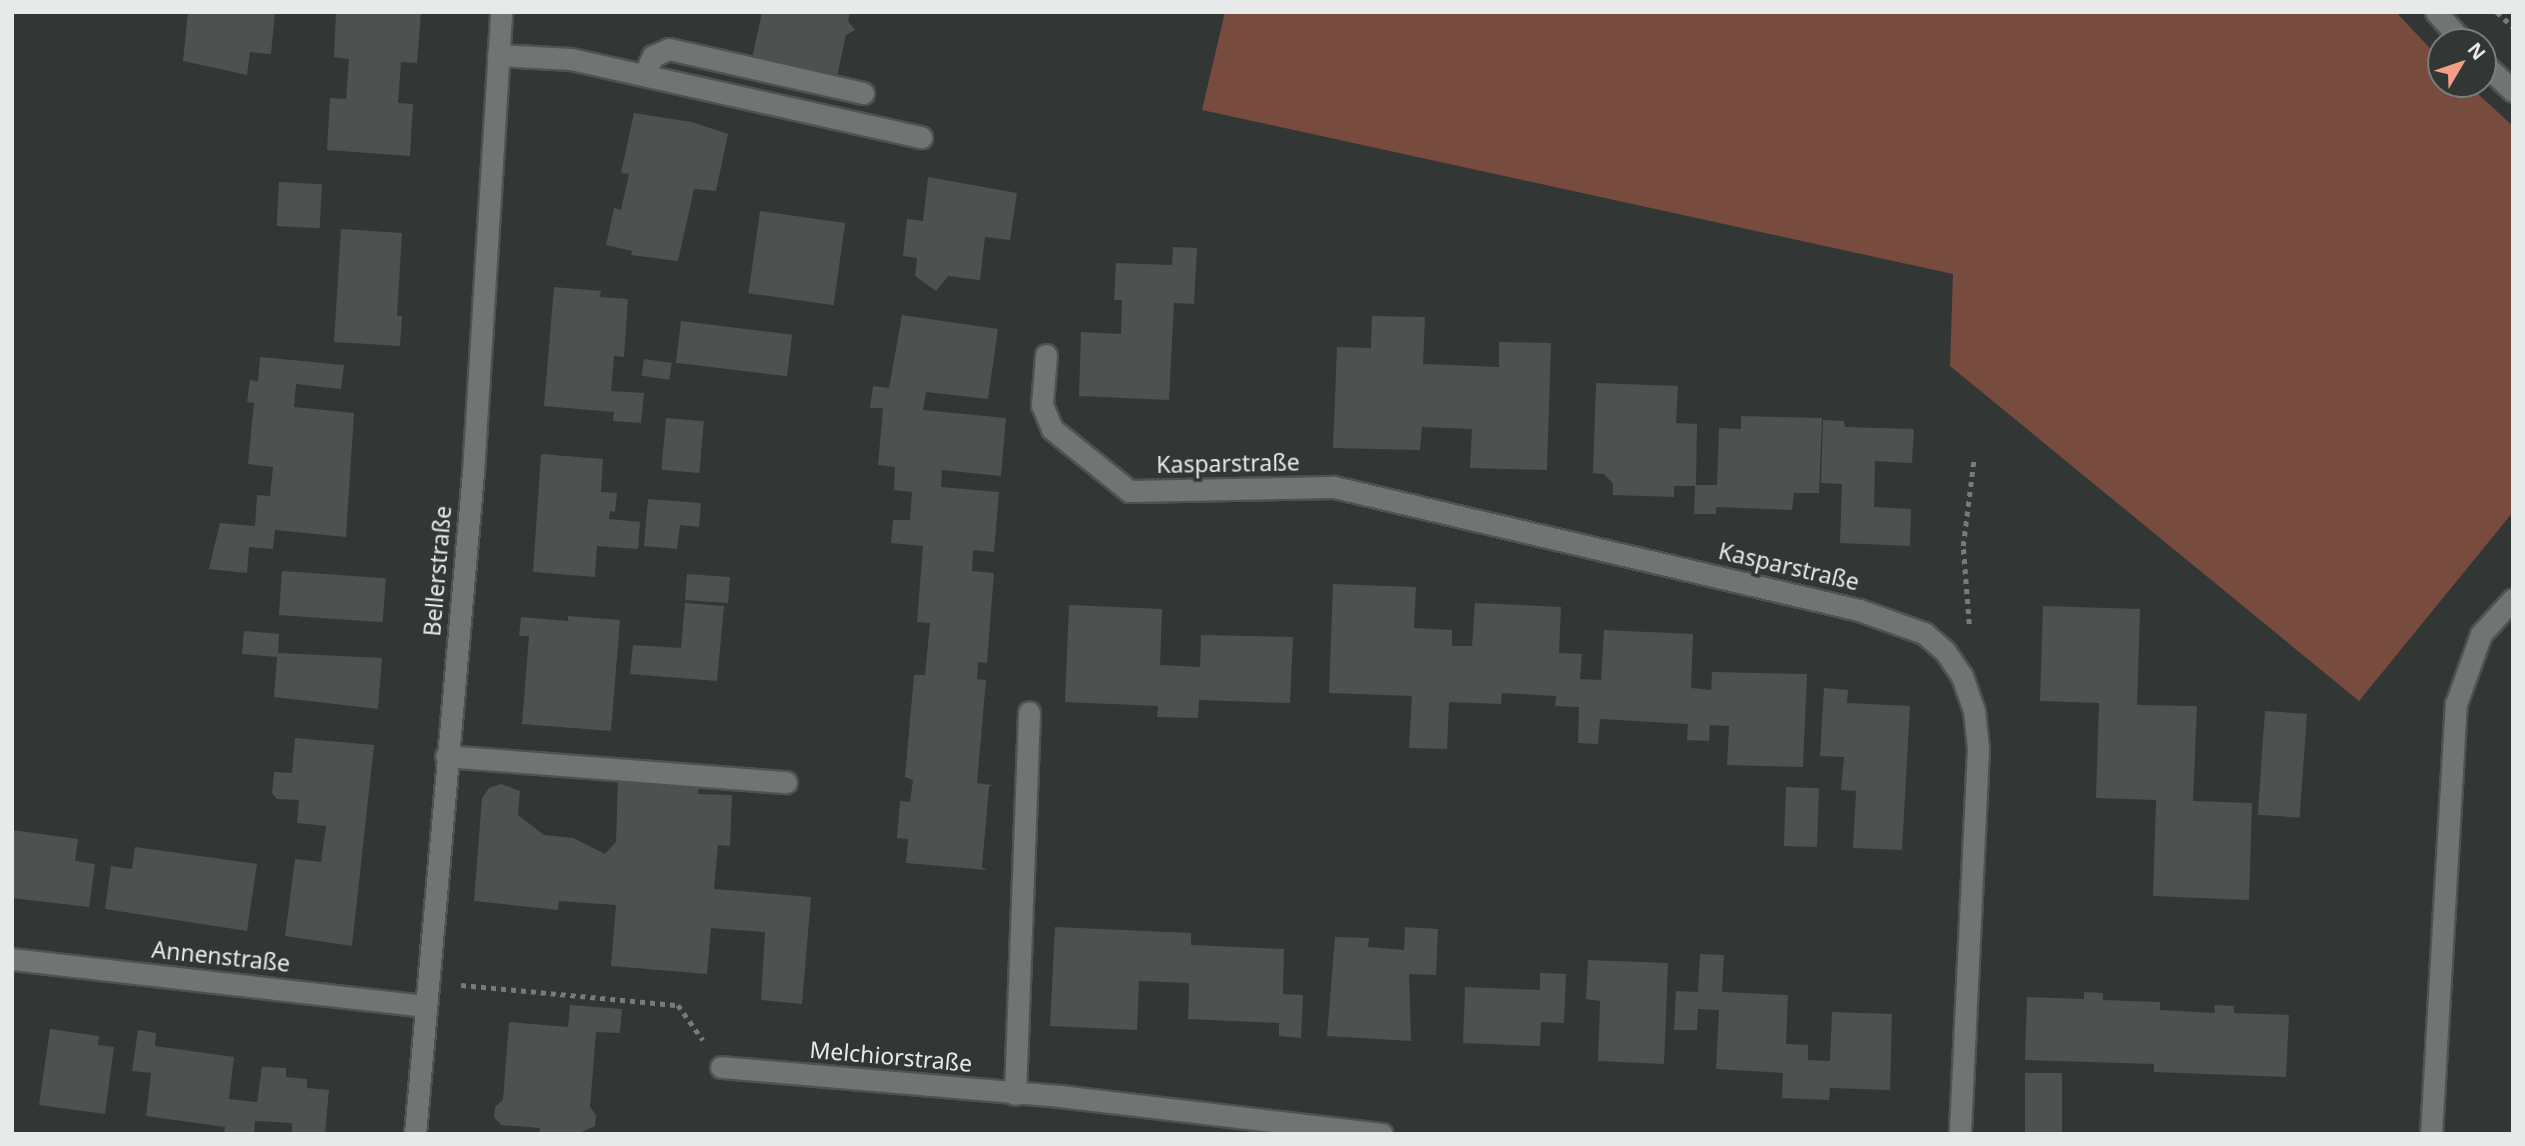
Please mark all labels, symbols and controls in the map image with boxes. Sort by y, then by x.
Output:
north arrow [2427,28,2497,98]
text: N [2462,37,2492,65]
street label: Kasparstraße [1156,448,1300,478]
street label: Bellerstraße [418,505,456,637]
street label: Kasparstraße [1716,536,1862,596]
street label: Annenstraße [150,935,292,977]
street label: Melchiorstraße [809,1035,973,1077]

